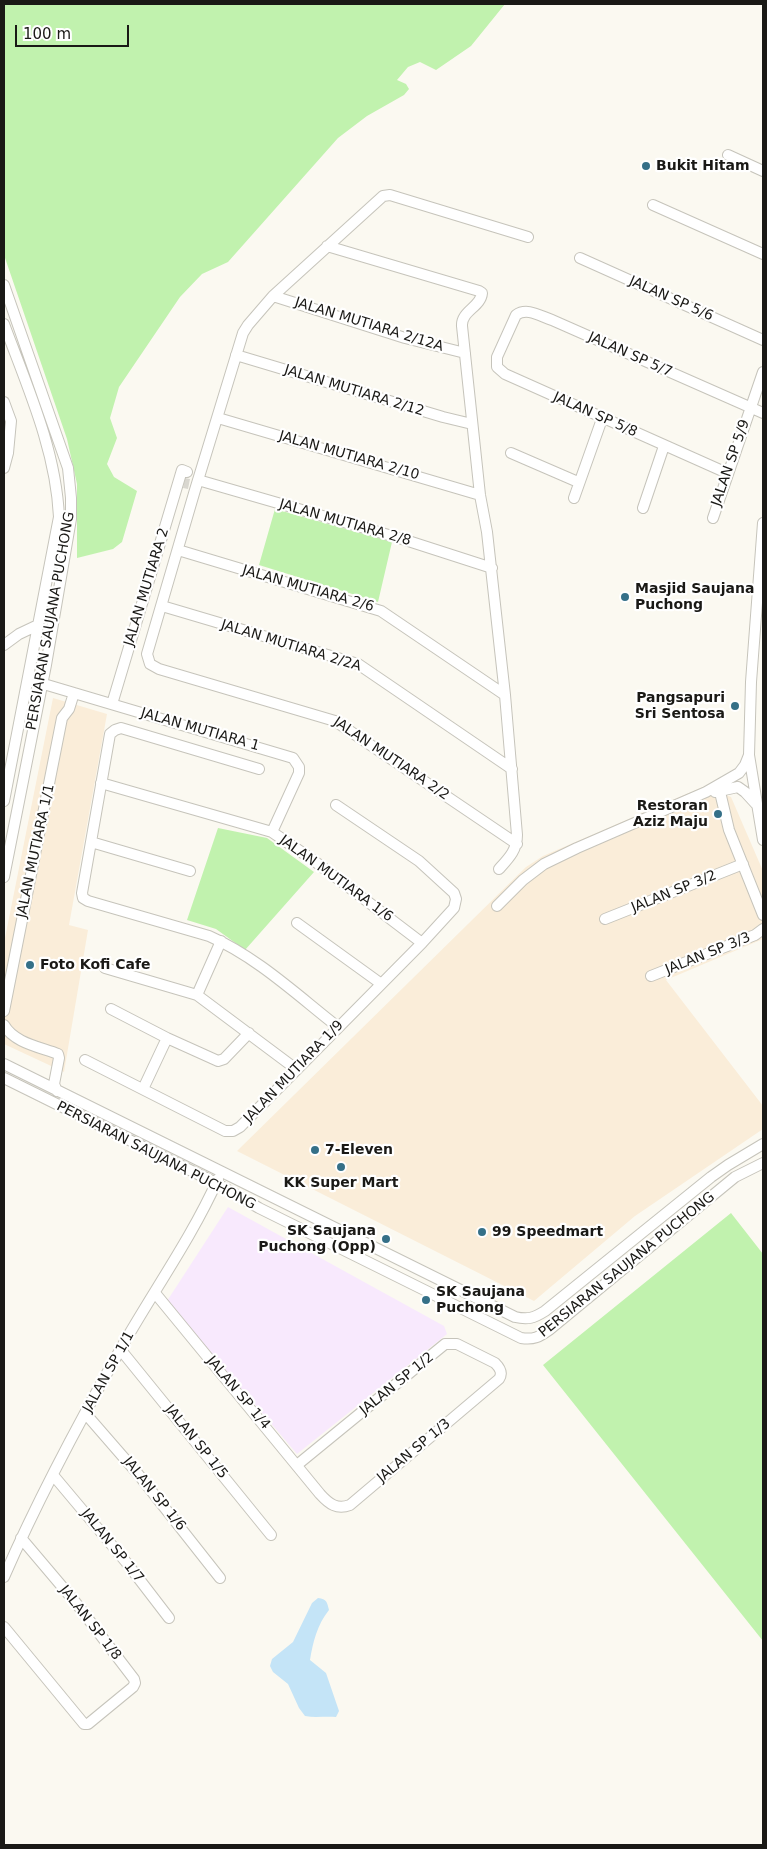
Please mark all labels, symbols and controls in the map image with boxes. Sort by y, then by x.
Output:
scale bar [18,15,131,47]
text: 100 m [23,25,71,43]
place label: Bukit Hitam [656,158,750,174]
marker: Bukit Hitam [640,160,652,172]
street label: JALAN SP 5/6 [626,273,716,325]
street label: JALAN MUTIARA 2/12A [292,294,446,356]
street label: JALAN SP 5/7 [585,329,675,381]
street label: JALAN MUTIARA 2/12 [282,362,426,420]
street label: JALAN SP 5/8 [550,389,640,441]
street label: JALAN SP 5/9 [708,418,754,508]
street label: JALAN MUTIARA 2/10 [277,428,421,484]
street label: JALAN MUTIARA 2/8 [277,496,413,550]
street label: PERSIARAN SAUJANA PUCHONG [23,510,79,732]
street label: JALAN MUTIARA 2 [121,526,173,648]
street label: JALAN MUTIARA 2/6 [240,562,376,616]
place label: Masjid Saujana Puchong [635,581,754,614]
marker: Masjid Saujana Puchong [619,591,631,603]
street label: JALAN MUTIARA 2/2A [219,617,363,675]
place label: Pangsapuri Sri Sentosa [635,690,725,722]
marker: Pangsapuri Sri Sentosa [729,700,741,712]
street label: JALAN MUTIARA 1 [139,705,261,755]
street label: JALAN MUTIARA 2/2 [330,714,452,804]
street label: JALAN MUTIARA 1/1 [14,783,58,919]
place label: Restoran Aziz Maju [633,798,708,830]
marker: Restoran Aziz Maju [712,808,724,820]
street label: JALAN MUTIARA 1/6 [276,832,396,926]
street label: JALAN SP 3/2 [629,867,719,917]
street label: JALAN SP 3/3 [663,929,753,979]
place label: Foto Kofi Cafe [40,957,151,973]
marker: Foto Kofi Cafe [24,959,36,971]
street label: JALAN MUTIARA 1/9 [241,1017,347,1127]
street label: PERSIARAN SAUJANA PUCHONG [53,1098,259,1214]
place label: 7-Eleven [325,1142,393,1158]
marker: 7-Eleven [309,1144,321,1156]
marker: KK Super Mart [335,1161,347,1173]
place label: KK Super Mart [284,1175,398,1191]
street label: PERSIARAN SAUJANA PUCHONG [536,1189,718,1341]
place label: SK Saujana Puchong (Opp) [258,1223,376,1256]
place label: 99 Speedmart [492,1224,603,1240]
marker: 99 Speedmart [476,1226,488,1238]
marker: SK Saujana Puchong (Opp) [380,1233,392,1245]
place label: SK Saujana Puchong [436,1284,525,1316]
marker: SK Saujana Puchong [420,1294,432,1306]
street label: JALAN SP 1/1 [80,1328,138,1416]
street label: JALAN SP 1/2 [357,1349,437,1419]
street label: JALAN SP 1/4 [203,1353,273,1433]
street label: JALAN SP 1/5 [161,1402,231,1482]
street label: JALAN SP 1/3 [374,1416,454,1486]
street label: JALAN SP 1/6 [119,1454,189,1534]
street label: JALAN SP 1/7 [77,1506,147,1586]
street label: JALAN SP 1/8 [56,1582,124,1664]

